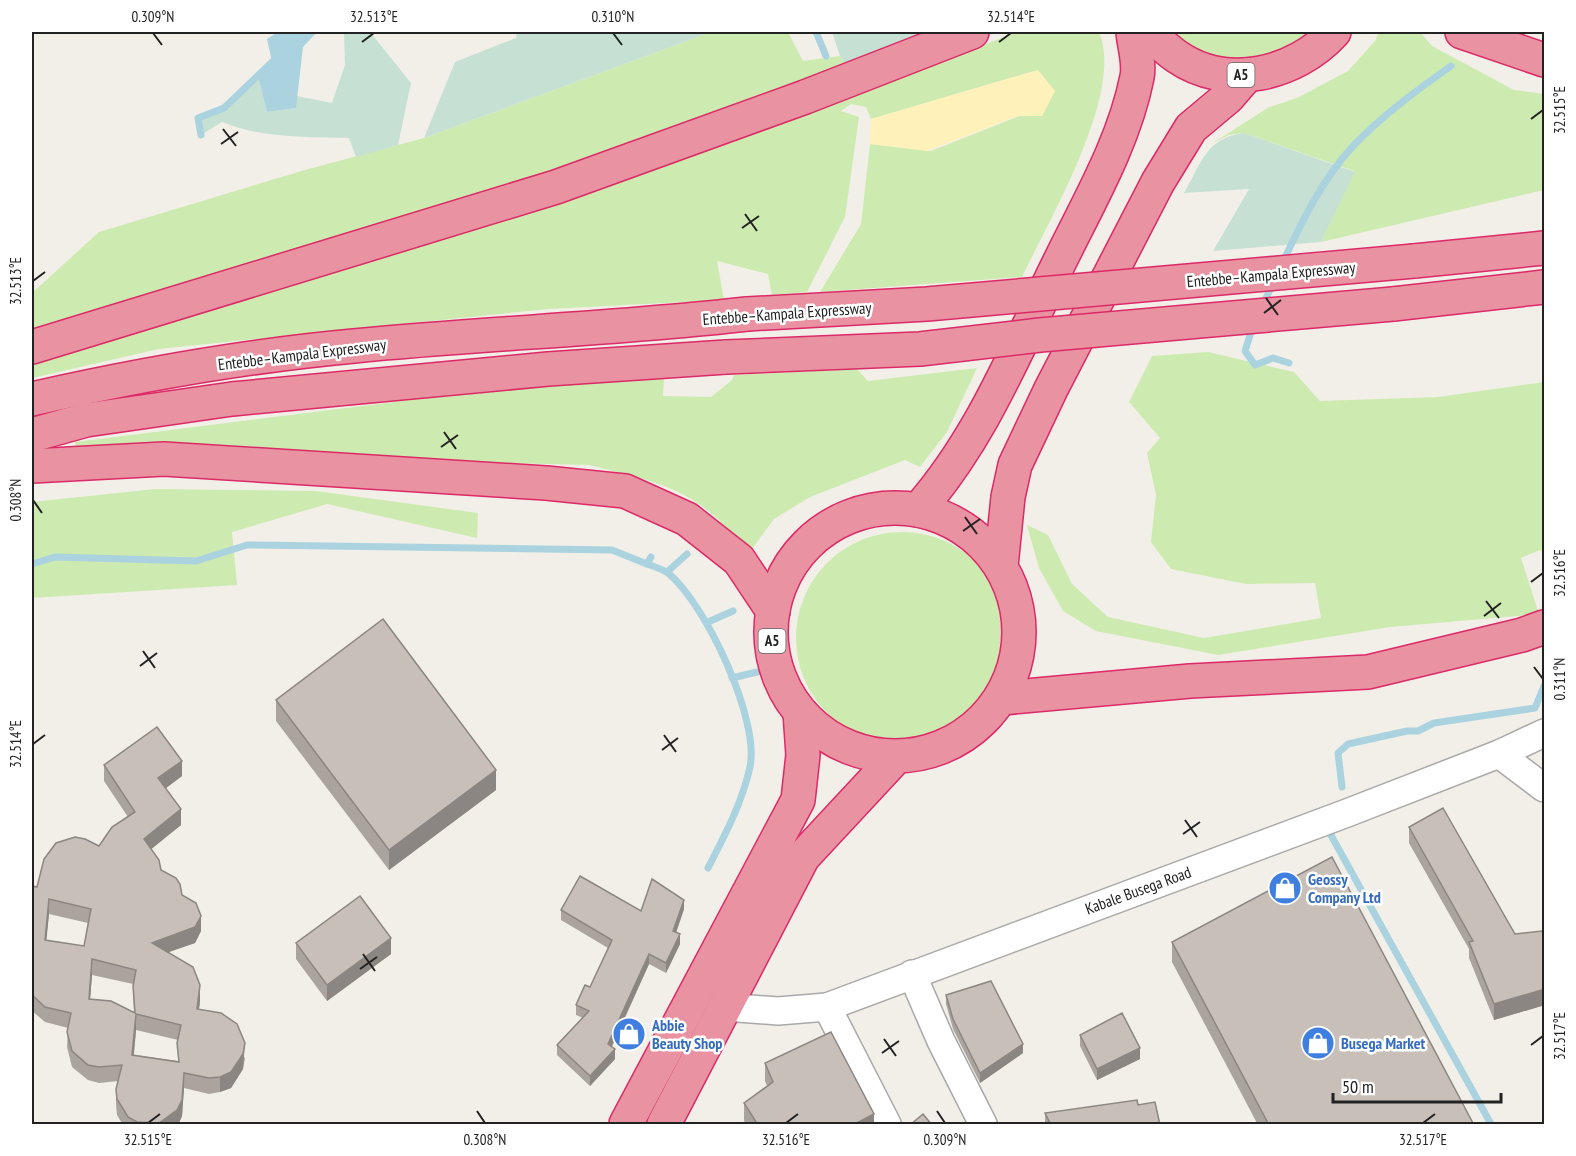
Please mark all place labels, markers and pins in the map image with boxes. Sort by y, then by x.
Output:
place label: Geossy Company Ltd [1308,869,1381,907]
shop icon: Geossy Company Ltd [1267,870,1303,906]
place label: Abbie Beauty Shop [651,1015,722,1053]
shop icon: Abbie Beauty Shop [611,1016,647,1052]
shop icon: Busega Market [1300,1025,1336,1061]
place label: Busega Market [1341,1033,1426,1053]

